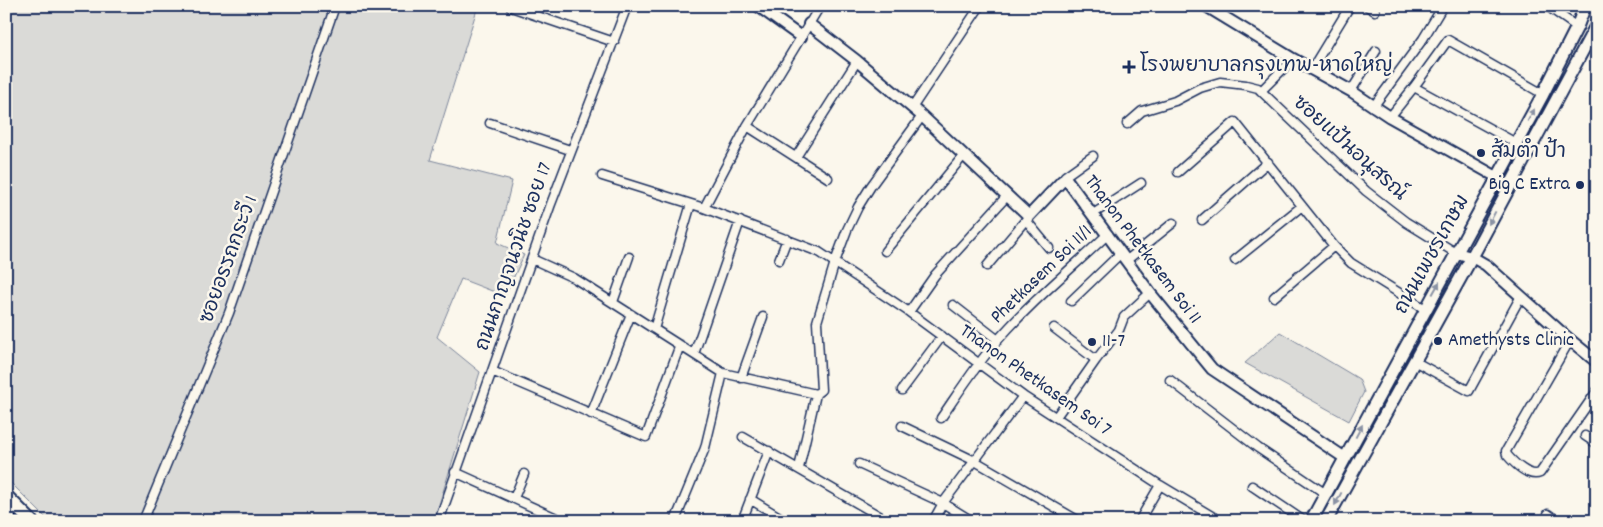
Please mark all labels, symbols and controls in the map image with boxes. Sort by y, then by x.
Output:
place label: โรงพยาบาลกรุงเทพ-หาดใหญ่ [1140,51,1393,81]
marker: โรงพยาบาลกรุงเทพ-หาดใหญ่ [1122,60,1136,74]
street label: ซอยแป้นอนุสรณ์ [1286,88,1414,208]
one-way arrow [1527,109,1536,122]
place label: ส้มตำ ป้า [1491,136,1566,167]
marker: ส้มตำ ป้า [1475,147,1487,159]
street label: ถนนกาญจนวนิช ซอย 17 [469,159,560,355]
street label: Thanon Phetkasem Soi 11 [1076,169,1208,331]
place label: Big C Extra [1488,171,1571,199]
marker: Big C Extra [1574,179,1586,191]
street label: ถนนเพชรเกษม [1389,190,1477,320]
street label: ซอยอรรถกระวี 1 [193,192,266,328]
one-way arrow [1488,211,1496,226]
street label: Phetkasem Soi 11/1 [985,219,1099,331]
one-way arrow [1432,282,1441,295]
street label: Thanon Phetkasem Soi 7 [953,318,1117,444]
place label: Amethysts Clinic [1448,327,1574,355]
place label: 11-7 [1102,328,1125,356]
marker: Amethysts Clinic [1432,335,1444,347]
marker: 11-7 [1086,336,1098,348]
one-way arrow [1355,424,1363,439]
one-way arrow [1334,492,1342,506]

